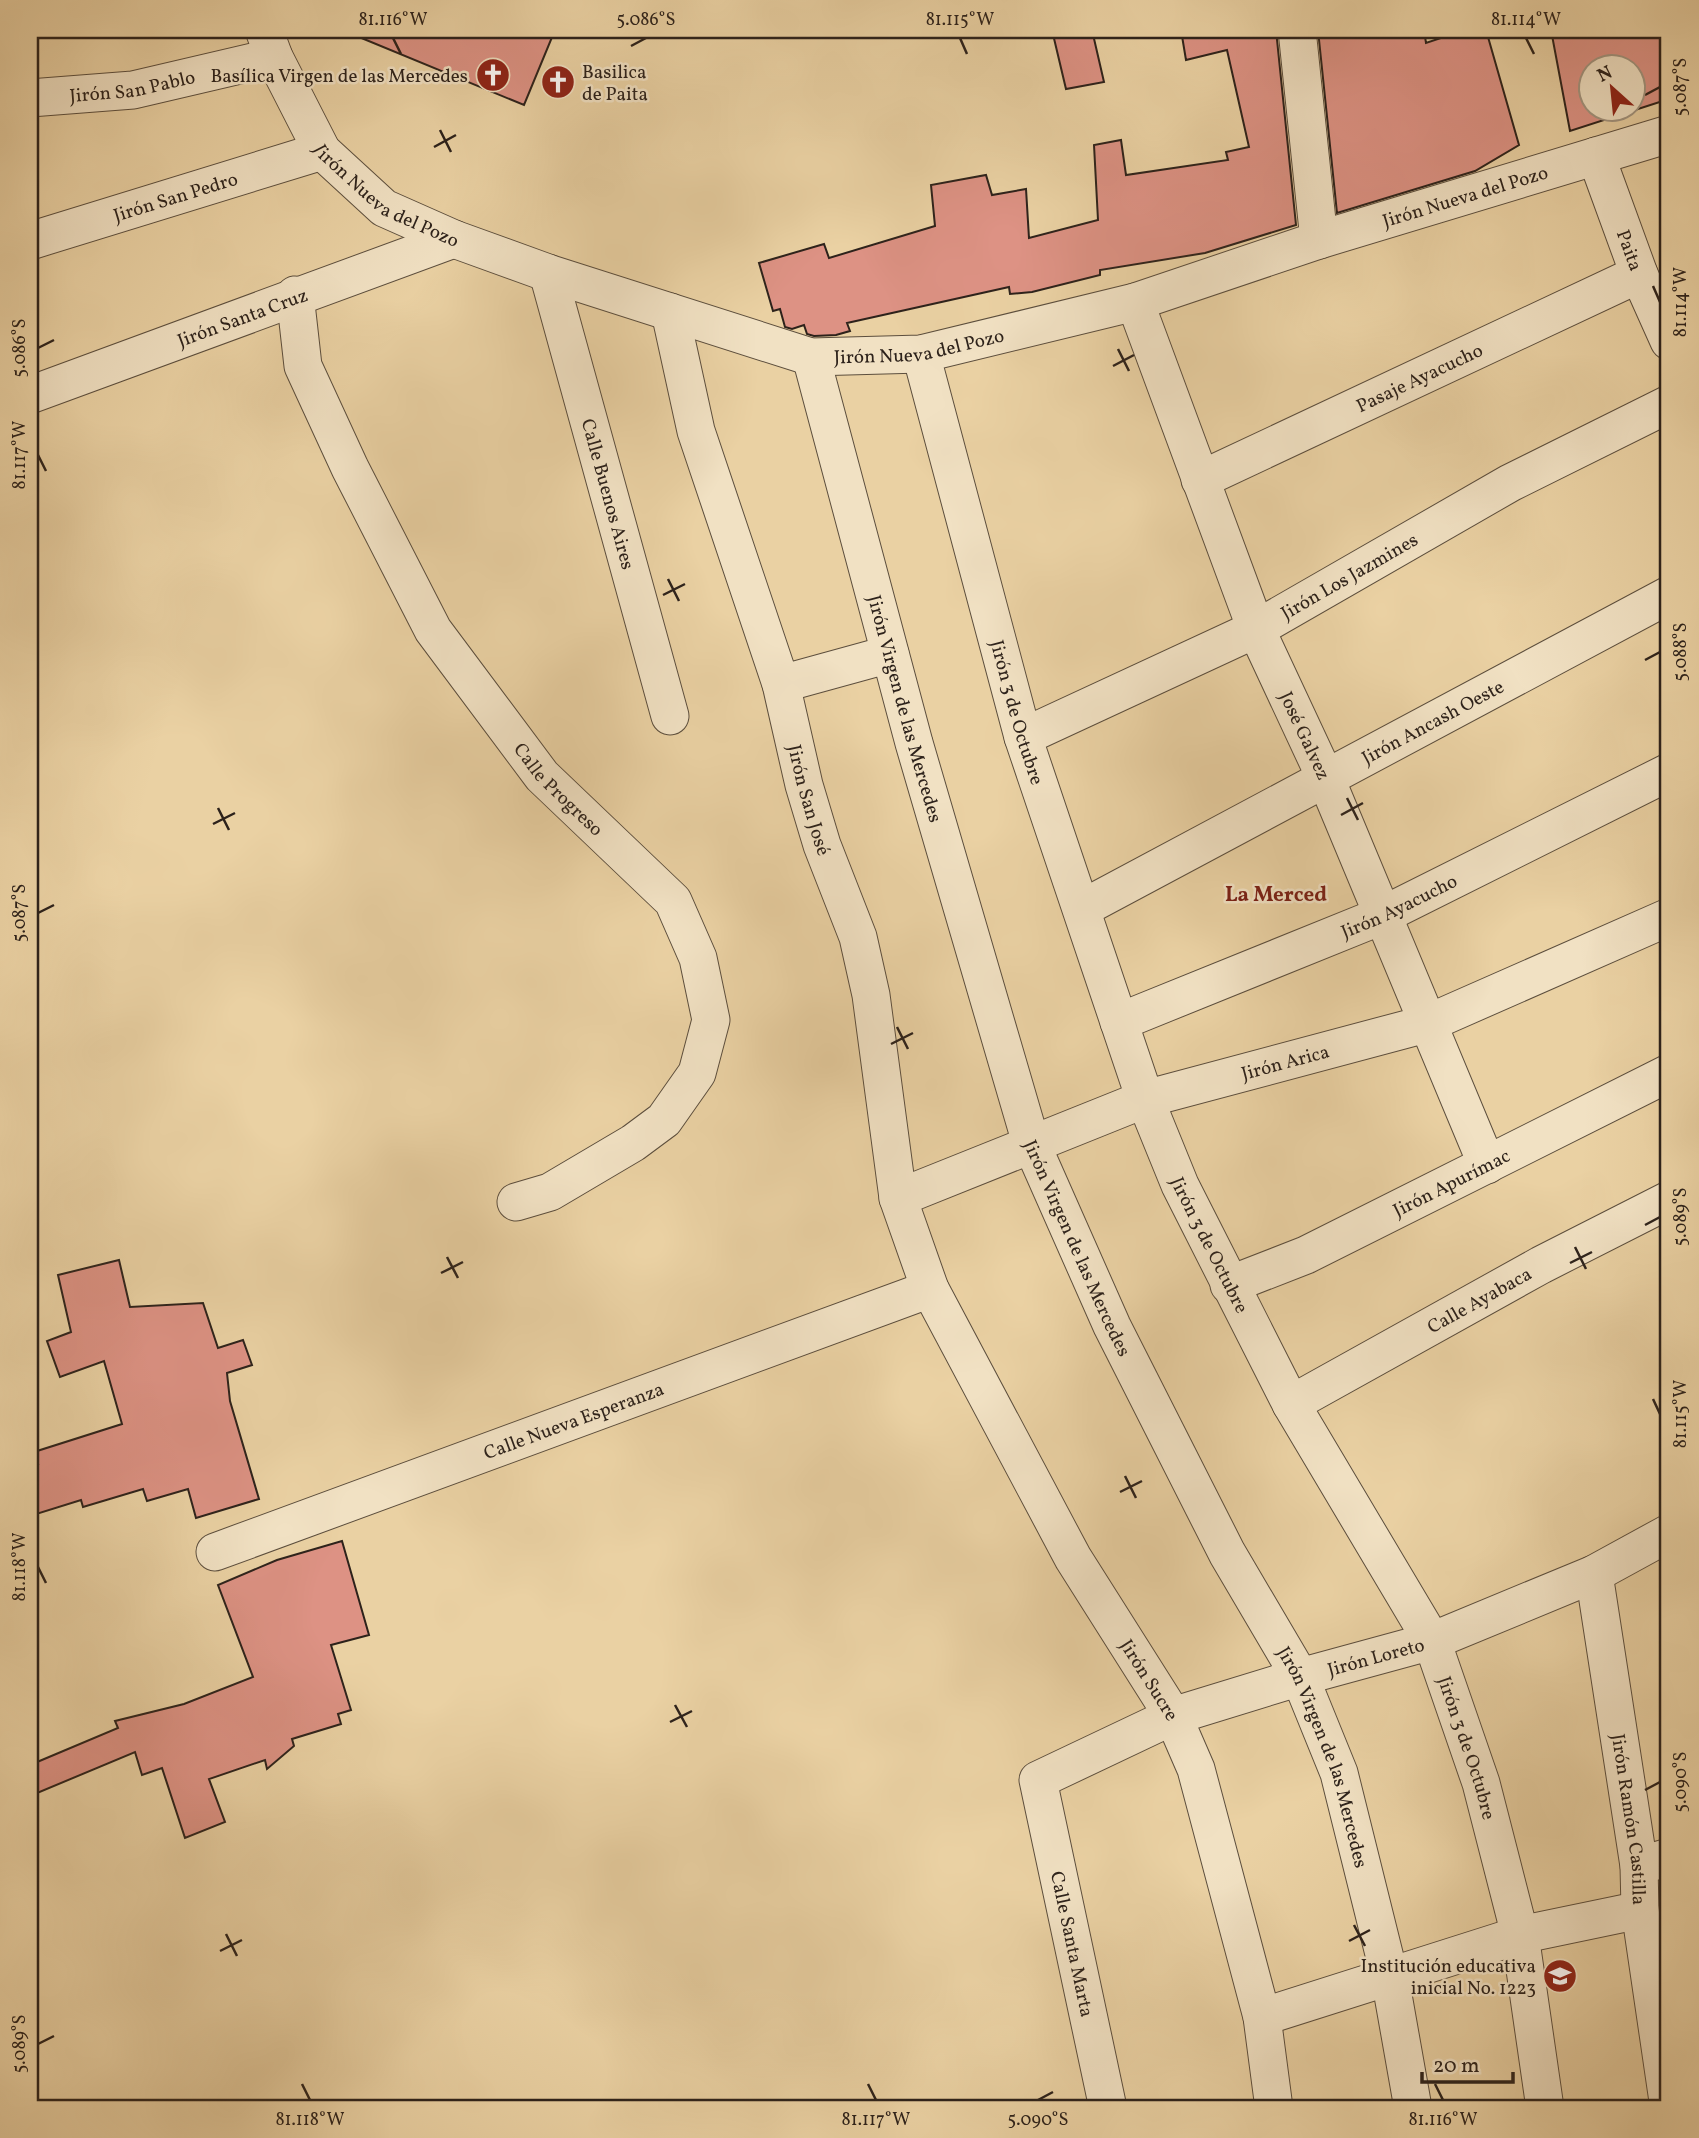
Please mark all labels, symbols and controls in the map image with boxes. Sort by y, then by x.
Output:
text: 81.116°W [358,8,428,33]
text: 5.086°S [617,8,675,33]
text: 81.115°W [926,8,994,33]
text: 81.114°W [1491,8,1561,33]
north arrow [1576,52,1646,122]
church icon: Basílica Virgen de las Mercedes [474,56,512,94]
text: 5.087°S [1669,58,1694,116]
place label: Basilica de Paita [582,60,648,108]
text: N [1593,60,1617,89]
church icon: Basilica de Paita [539,63,577,101]
place label: Basílica Virgen de las Mercedes [210,64,468,90]
street label: Jirón San Pablo [69,65,198,110]
street label: Jirón Nueva del Pozo [306,140,463,255]
street label: Jirón Nueva del Pozo [1379,160,1551,235]
street label: Jirón San Pedro [110,167,241,230]
street label: Paita [1609,226,1648,275]
text: 81.114°W [1669,267,1694,337]
street label: Jirón Santa Cruz [174,283,312,355]
text: 5.086°S [8,319,33,377]
street label: Jirón Nueva del Pozo [834,323,1007,371]
street label: Pasaje Ayacucho [1352,338,1487,420]
street label: Calle Buenos Aires [574,416,640,573]
text: 81.117°W [8,421,33,489]
street label: Jirón Los Jazmines [1277,528,1423,627]
street label: Jirón Virgen de las Mercedes [860,592,948,826]
text: 5.088°S [1669,623,1694,681]
street label: Jirón 3 de Octubre [983,637,1049,789]
street label: Jirón Ancash Oeste [1358,675,1509,772]
street label: José Galvez [1272,688,1336,785]
street label: Calle Progreso [507,738,608,843]
street label: Jirón San José [780,742,836,860]
street label: Jirón Ayacucho [1337,869,1462,946]
district label: La Merced [1225,881,1327,910]
text: 5.087°S [8,884,33,942]
street label: Jirón Arica [1239,1039,1332,1088]
street label: Jirón Virgen de las Mercedes [1016,1136,1136,1361]
street label: Jirón Apurímac [1389,1144,1515,1224]
street label: Jirón 3 de Octubre [1163,1173,1254,1318]
text: 5.089°S [1669,1188,1694,1246]
street label: Calle Ayabaca [1423,1262,1537,1341]
street label: Calle Nueva Esperanza [480,1377,668,1467]
text: 81.115°W [1669,1380,1694,1448]
text: 81.118°W [8,1532,33,1602]
street label: Jirón Loreto [1325,1633,1428,1684]
street label: Jirón Sucre [1113,1635,1184,1726]
street label: Jirón Virgen de las Mercedes [1270,1642,1373,1871]
street label: Jirón 3 de Octubre [1430,1673,1501,1823]
street label: Jirón Ramón Castilla [1604,1732,1651,1905]
text: 5.090°S [1669,1752,1694,1812]
street label: Calle Santa Marta [1043,1869,1099,2020]
place label: Institución educativa inicial No. 1223 [1361,1954,1536,2002]
school or university icon: Institución educativa inicial No. 1223 [1541,1957,1579,1995]
text: 5.089°S [8,2015,33,2073]
scale bar [1422,2040,1514,2084]
text: 20 m [1433,2052,1479,2081]
text: 81.118°W [275,2108,345,2133]
text: 81.117°W [842,2108,910,2133]
text: 5.090°S [1008,2108,1068,2133]
text: 81.116°W [1408,2108,1478,2133]

